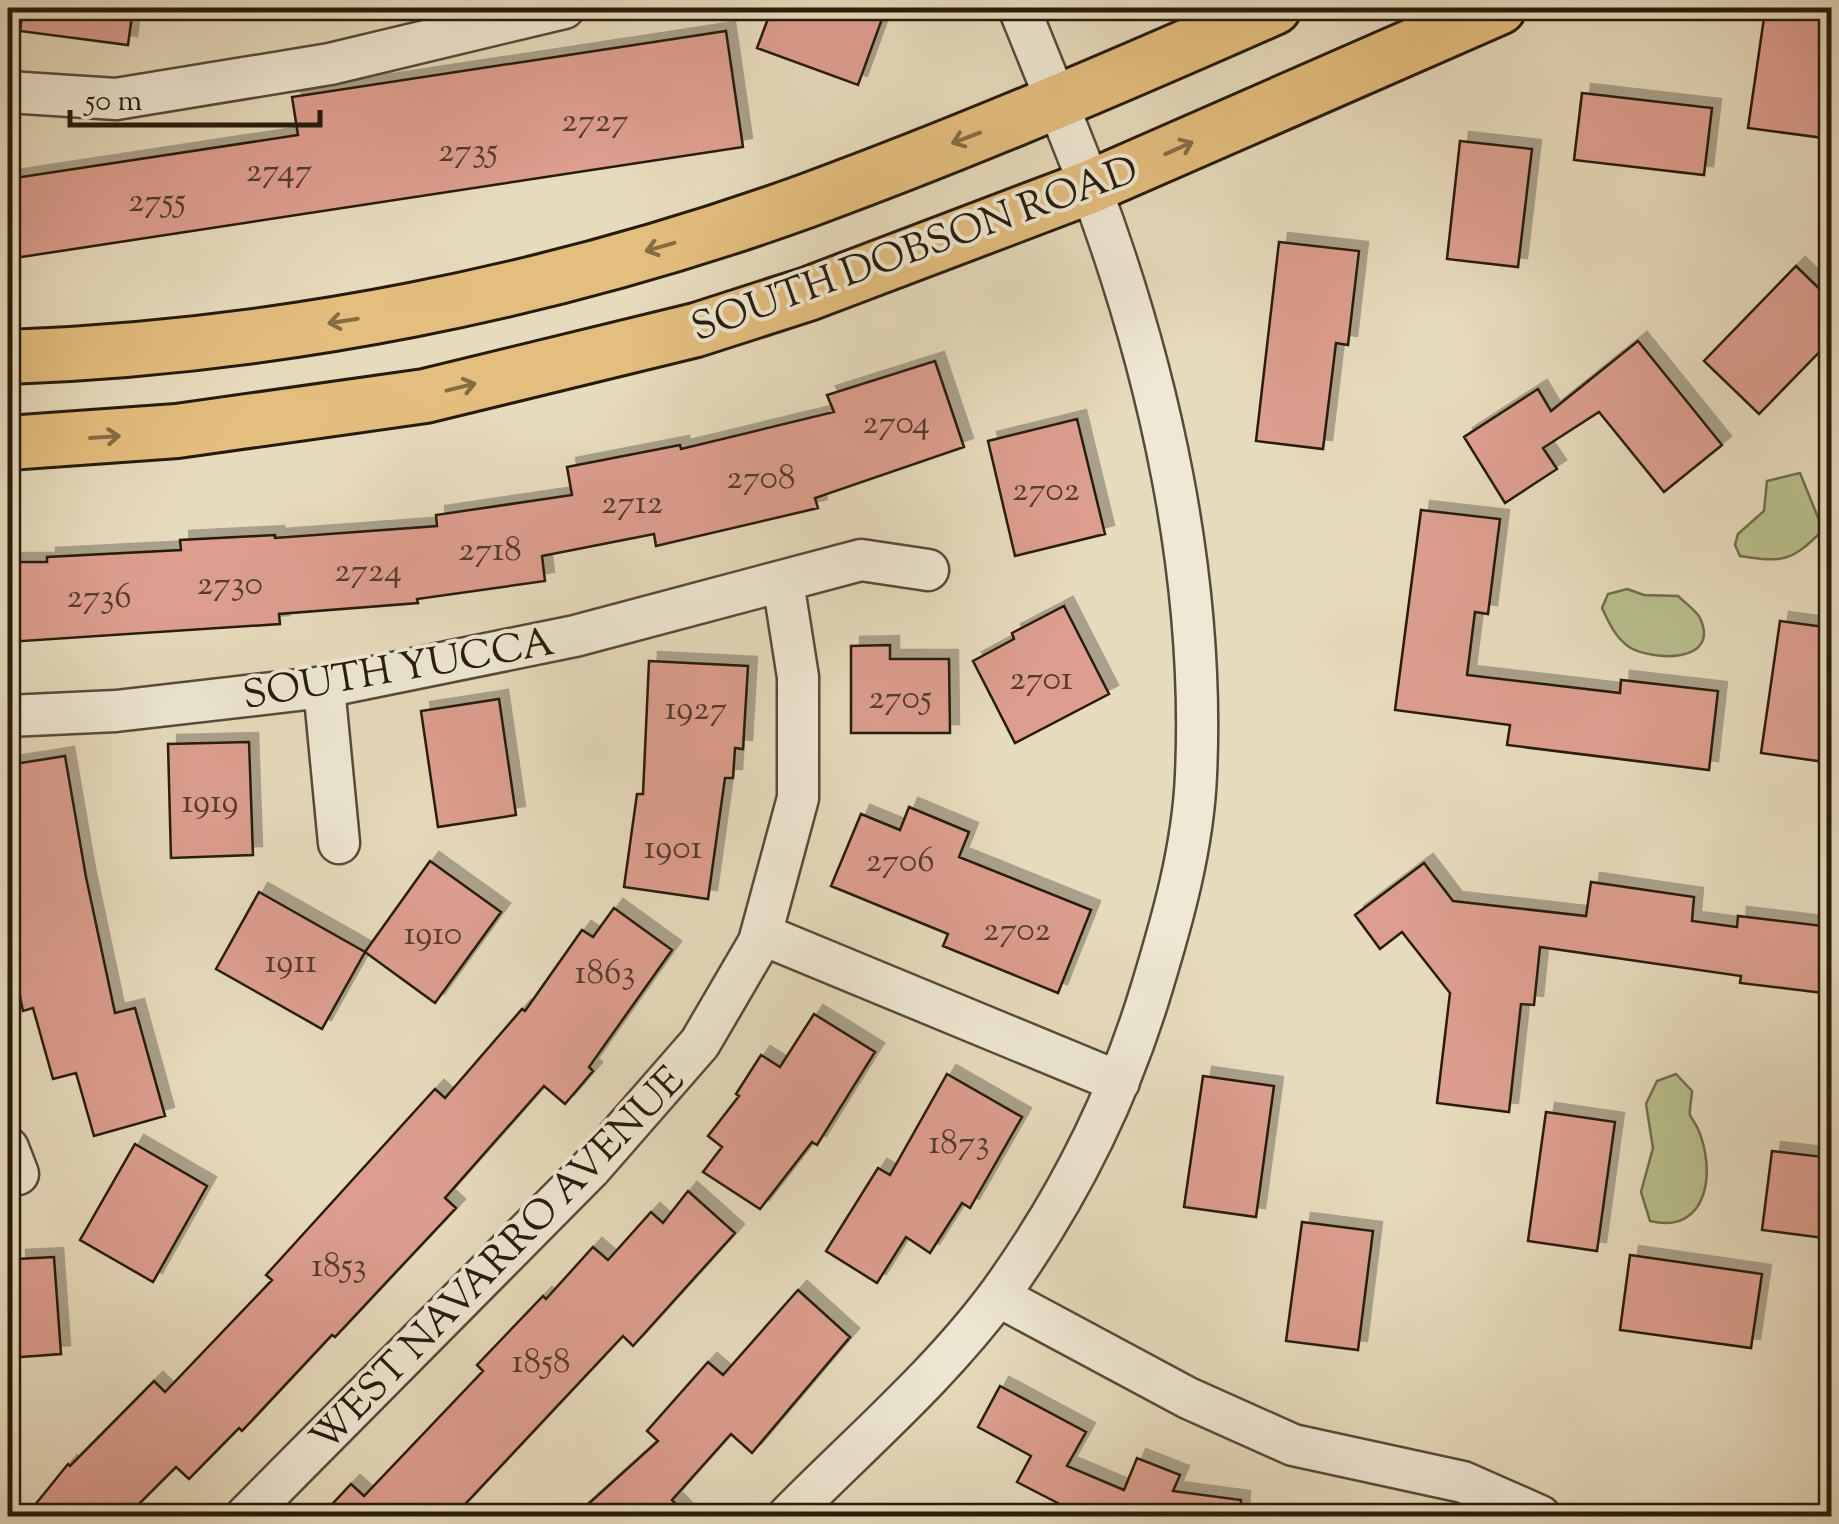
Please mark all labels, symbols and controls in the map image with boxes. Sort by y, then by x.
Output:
scale bar [70,65,320,127]
text: 50 m [83,81,143,124]
house number: 2727 [561,97,629,148]
house number: 2735 [438,127,498,178]
one-way arrow [951,130,982,148]
one-way arrow [1163,138,1194,156]
street label: SOUTH DOBSON ROAD [684,144,1147,359]
house number: 2747 [246,147,312,198]
house number: 2755 [128,177,186,228]
one-way arrow [644,239,676,257]
one-way arrow [328,312,360,331]
one-way arrow [445,376,476,395]
house number: 2704 [862,399,930,450]
one-way arrow [88,427,120,446]
house number: 2708 [726,454,796,505]
house number: 2702 [1012,466,1080,517]
house number: 2712 [601,479,663,530]
house number: 2718 [458,526,522,577]
house number: 2724 [334,547,402,598]
house number: 2730 [197,560,263,611]
house number: 2736 [66,573,132,624]
street label: SOUTH YUCCA [239,616,559,727]
house number: 2701 [1009,655,1073,706]
house number: 2705 [868,674,932,725]
house number: 1927 [665,685,727,736]
house number: 1919 [181,778,239,829]
house number: 1901 [644,824,702,875]
house number: 2706 [865,837,935,888]
house number: 2702 [983,906,1051,957]
house number: 1910 [404,910,462,961]
house number: 1911 [265,938,317,989]
house number: 1863 [575,949,635,1000]
street label: WEST NAVARRO AVENUE [299,1055,699,1467]
house number: 1873 [928,1119,990,1170]
house number: 1853 [311,1242,367,1293]
house number: 1858 [512,1338,570,1389]

